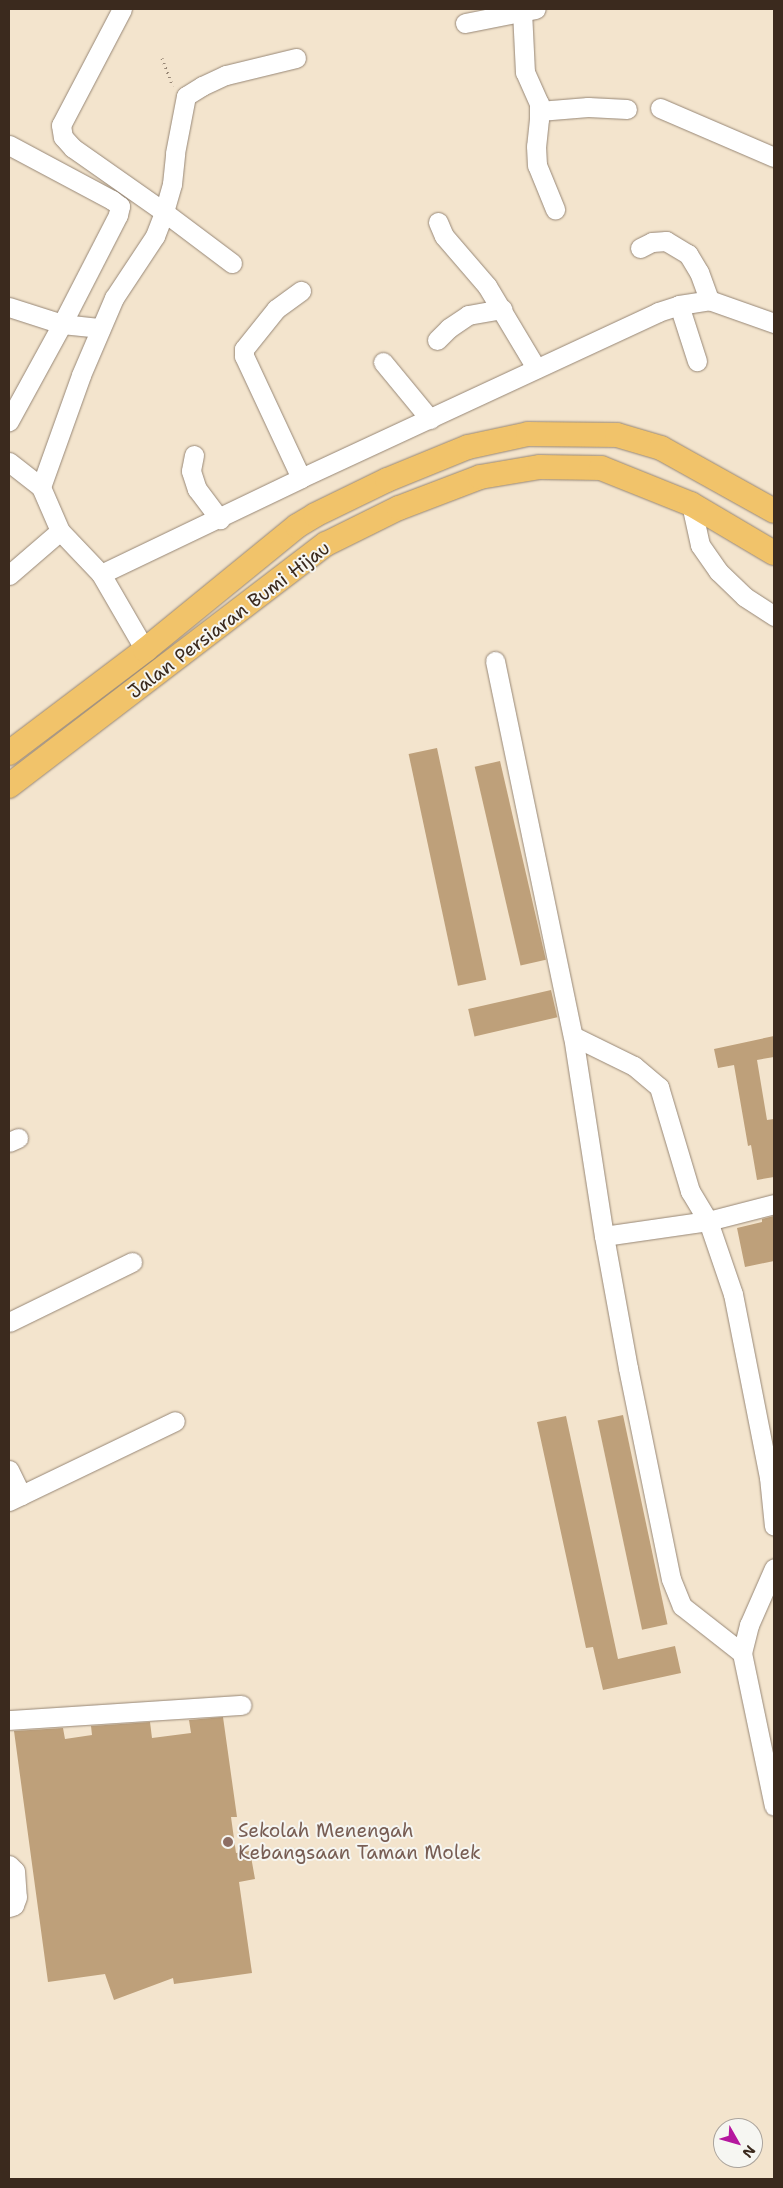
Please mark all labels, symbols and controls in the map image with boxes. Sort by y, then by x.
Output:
street label: Jalan Persiaran Bumi Hijau [123,537,335,703]
place label: Sekolah Menengah Kebangsaan Taman Molek [238,1820,481,1864]
marker: Sekolah Menengah Kebangsaan Taman Molek [222,1836,234,1848]
north arrow [713,2118,763,2168]
text: N [739,2142,760,2162]

